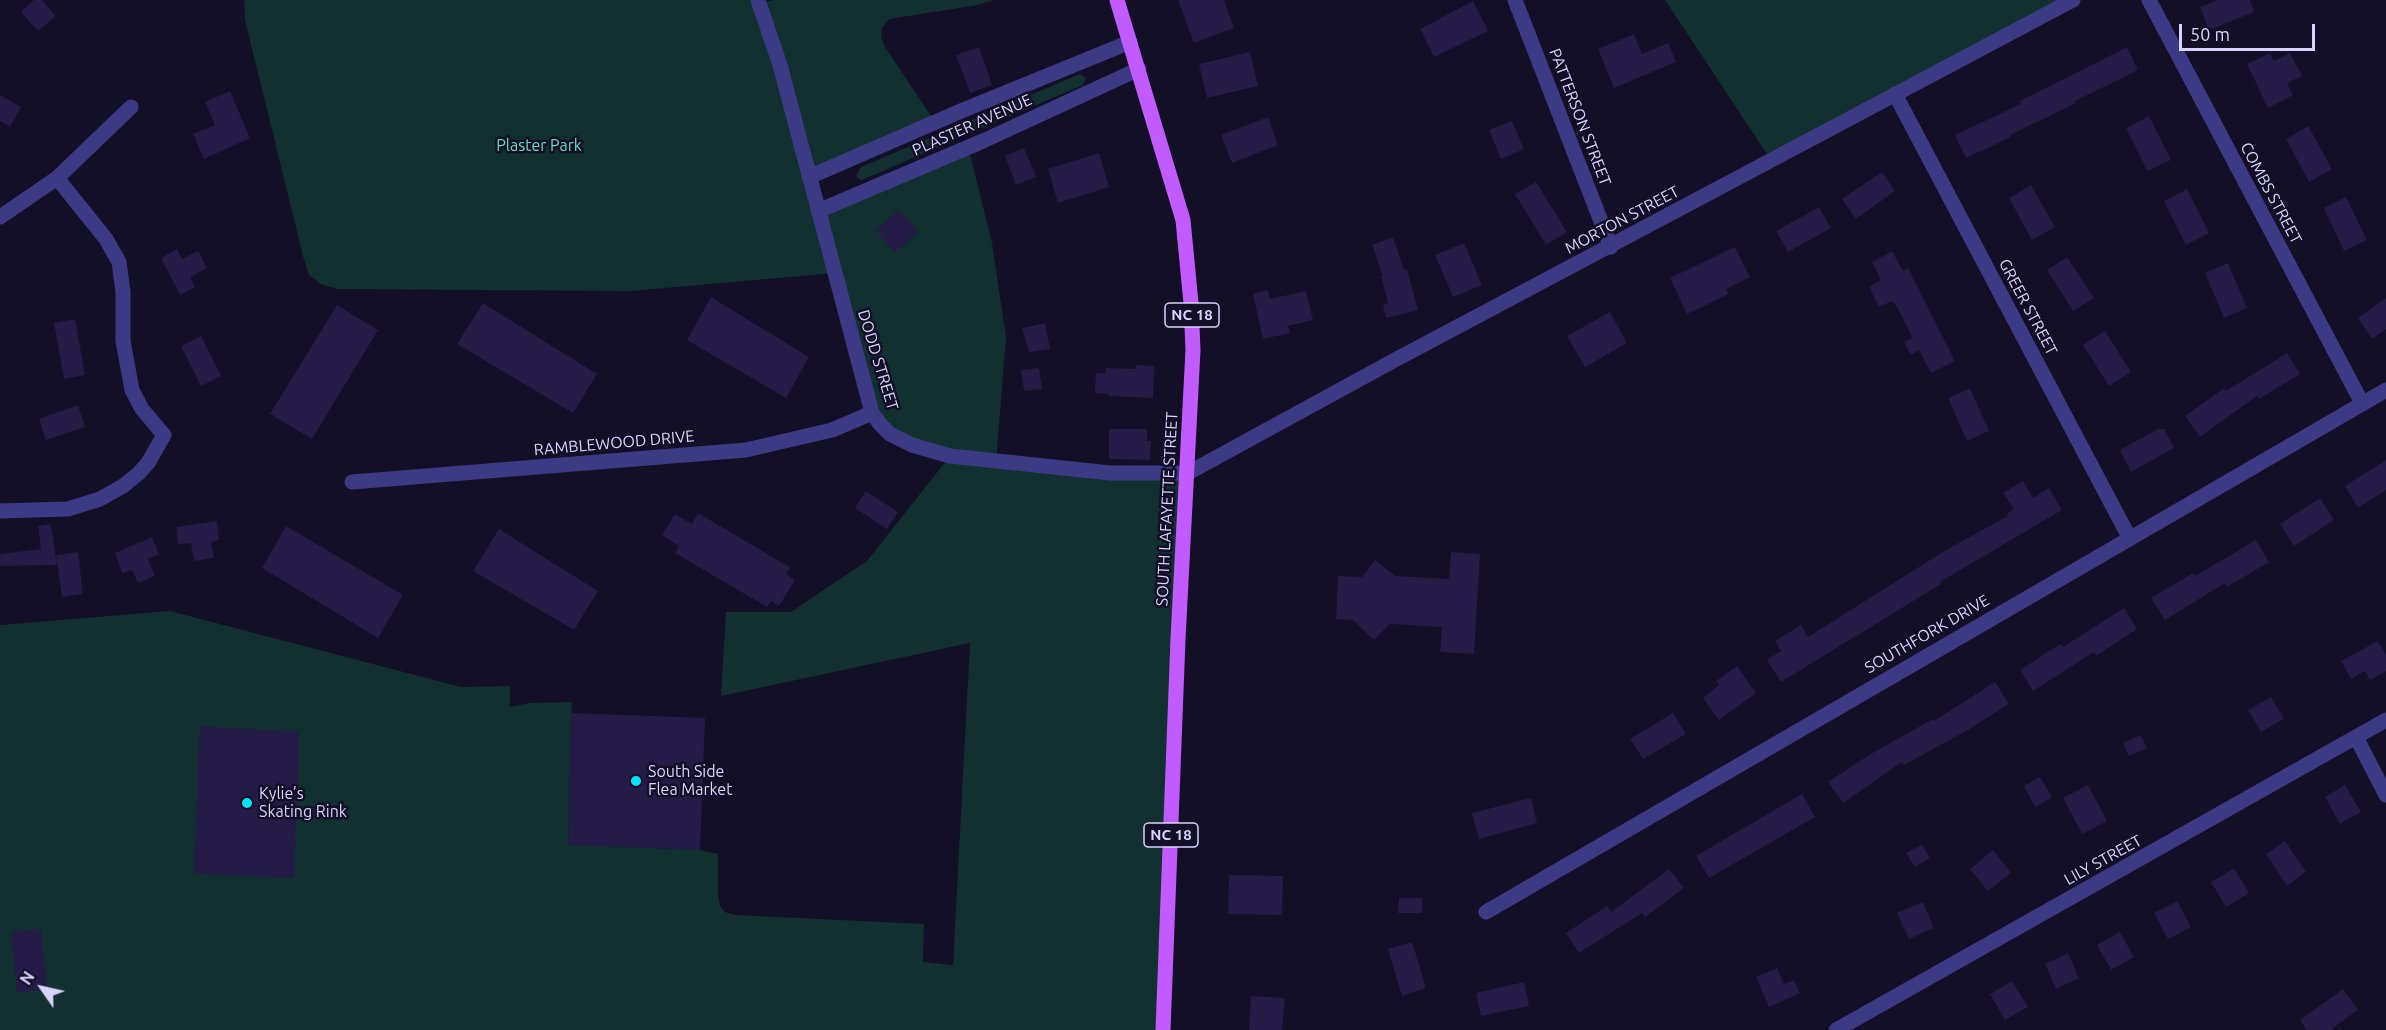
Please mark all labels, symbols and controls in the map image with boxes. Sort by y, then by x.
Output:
scale bar [2182,12,2318,50]
text: 50 m [2190,24,2230,44]
street label: PATTERSON STREET [1545,46,1615,188]
street label: PLASTER AVENUE [909,90,1035,160]
park label: Plaster Park [496,136,582,156]
street label: COMBS STREET [2236,139,2306,247]
street label: MORTON STREET [1562,182,1682,258]
street label: GREER STREET [1995,256,2061,358]
road number: NC 18 [1165,303,1219,327]
street label: DODD STREET [854,307,902,413]
street label: SOUTH LAFAYETTE STREET [1152,411,1182,607]
street label: RAMBLEWOOD DRIVE [533,426,695,460]
street label: SOUTHFORK DRIVE [1861,591,1993,677]
place label: South Side Flea Market [648,762,732,800]
marker: South Side Flea Market [629,774,643,788]
place label: Kylie’s Skating Rink [259,784,347,822]
marker: Kylie’s Skating Rink [240,796,254,810]
road number: NC 18 [1144,823,1198,847]
street label: LILY STREET [2061,831,2145,889]
north arrow [12,958,72,1018]
text: N [16,968,38,988]

